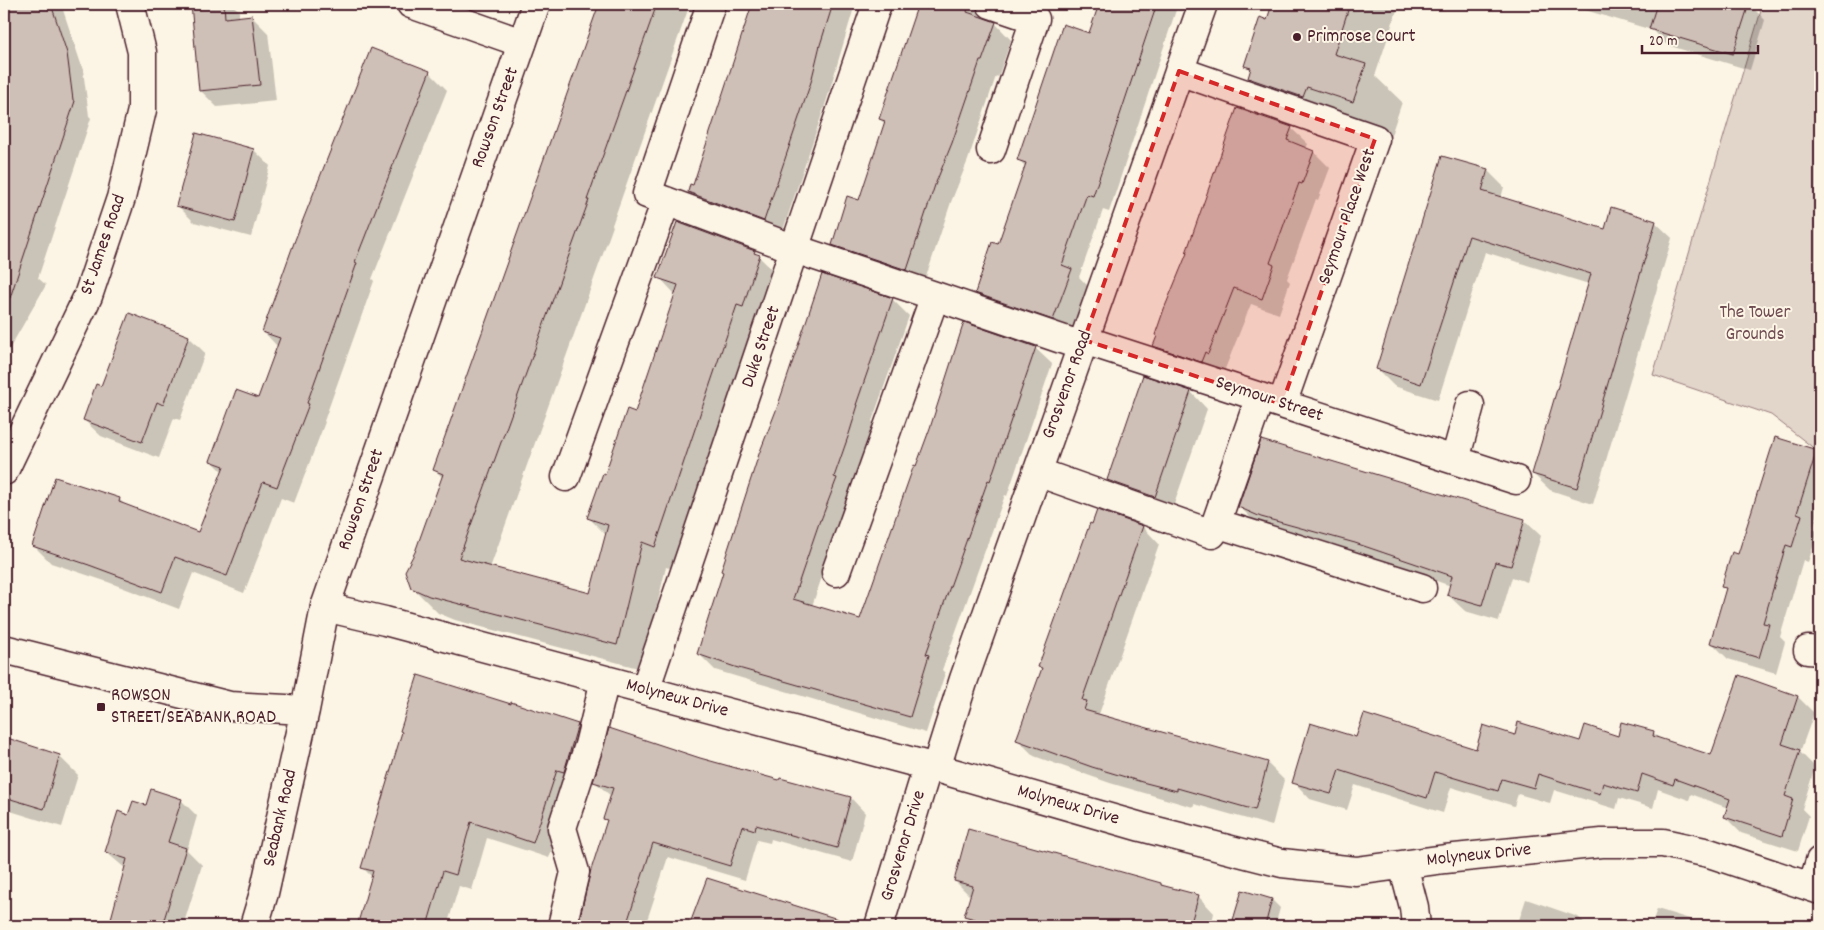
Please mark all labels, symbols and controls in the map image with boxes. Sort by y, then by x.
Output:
scale bar [1642,22,1758,54]
place label: Primrose Court [1307,24,1416,51]
marker: Primrose Court [1291,31,1303,43]
text: 20 m [1649,31,1677,53]
street label: Rowson Street [465,64,527,172]
street label: Seymour Place West [1312,145,1384,289]
street label: St James Road [74,191,134,299]
park label: The Tower Grounds [1719,300,1791,349]
street label: Duke Street [735,303,789,391]
street label: Grosvenor Road [1036,327,1100,443]
street label: Seymour Street [1212,370,1326,430]
street label: Rowson Street [332,446,392,554]
street label: Molyneux Drive [623,672,731,726]
place label: ROWSON STREET/SEABANK ROAD [111,683,276,732]
marker: ROWSON STREET/SEABANK ROAD [95,701,107,713]
street label: Seabank Road [257,767,305,869]
street label: Molyneux Drive [1014,779,1122,833]
street label: Grosvenor Drive [874,787,934,905]
street label: Molyneux Drive [1425,837,1533,875]

